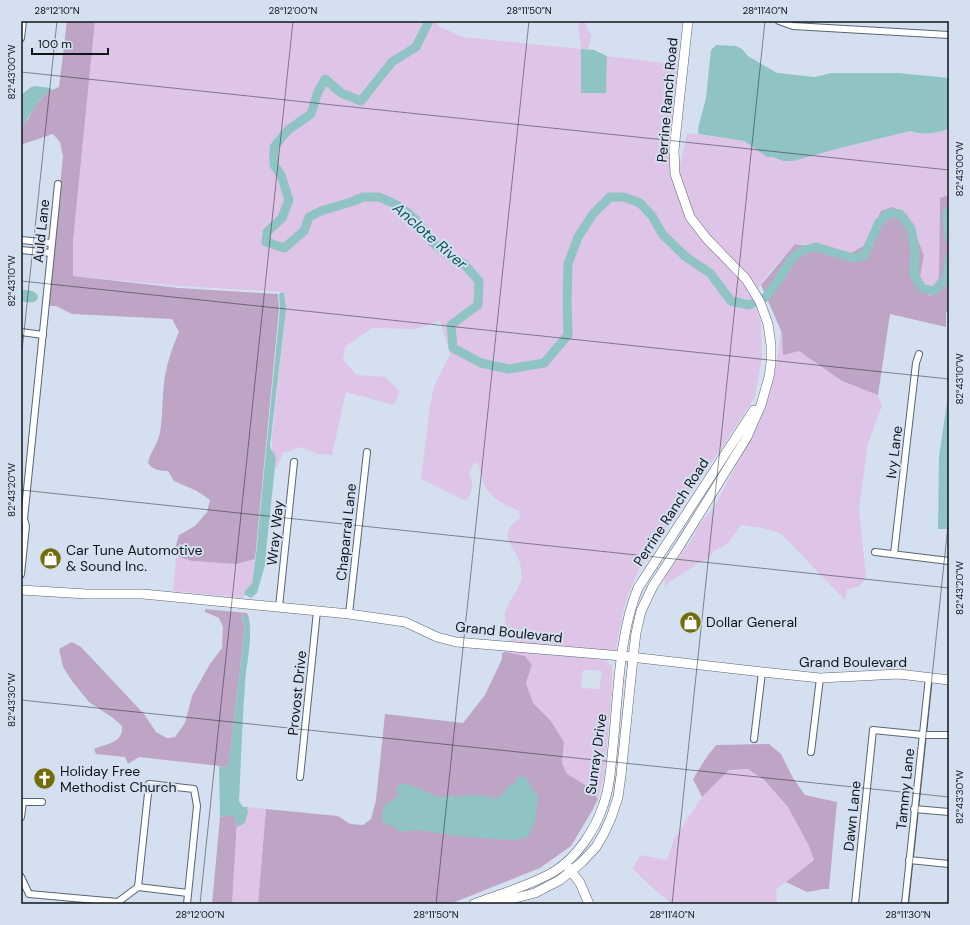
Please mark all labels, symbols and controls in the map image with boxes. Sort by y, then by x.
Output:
text: 28°12'10"N [34,4,80,17]
text: 28°12'00"N [268,4,318,17]
text: 28°11'50"N [506,4,552,17]
text: 28°11'40"N [742,4,788,17]
scale bar [32,30,108,56]
text: 100 m [38,36,72,52]
street label: Perrine Ranch Road [653,37,681,163]
text: 82°43'00"W [5,44,18,99]
text: 82°43'00"W [953,141,966,196]
street label: Auld Lane [29,198,53,264]
water label: Anclote River [388,198,472,274]
text: 82°43'10"W [5,255,18,307]
text: 82°43'10"W [953,353,966,405]
street label: Ivy Lane [882,424,906,479]
street label: Perrine Ranch Road [629,455,713,569]
text: 82°43'20"W [5,463,18,517]
street label: Chaparral Lane [332,482,360,582]
street label: Wray Way [263,499,287,566]
place label: Car Tune Automotive & Sound Inc. [66,541,203,575]
shop icon: Car Tune Automotive & Sound Inc. [38,545,64,571]
text: 82°43'20"W [953,561,966,615]
shop icon: Dollar General [678,609,704,635]
place label: Dollar General [706,613,797,631]
street label: Grand Boulevard [454,617,564,647]
street label: Provost Drive [284,650,310,736]
street label: Grand Boulevard [799,653,907,671]
text: 82°43'30"W [5,673,18,727]
street label: Sunray Drive [581,712,611,796]
street label: Tammy Lane [892,747,918,831]
place label: Holiday Free Methodist Church [60,762,176,796]
church icon: Holiday Free Methodist Church [31,766,57,792]
text: 82°43'30"W [953,770,966,824]
street label: Dawn Lane [839,780,865,852]
text: 28°12'00"N [175,908,225,921]
text: 28°11'50"N [413,908,459,921]
text: 28°11'40"N [649,908,695,921]
text: 28°11'30"N [885,908,931,921]

